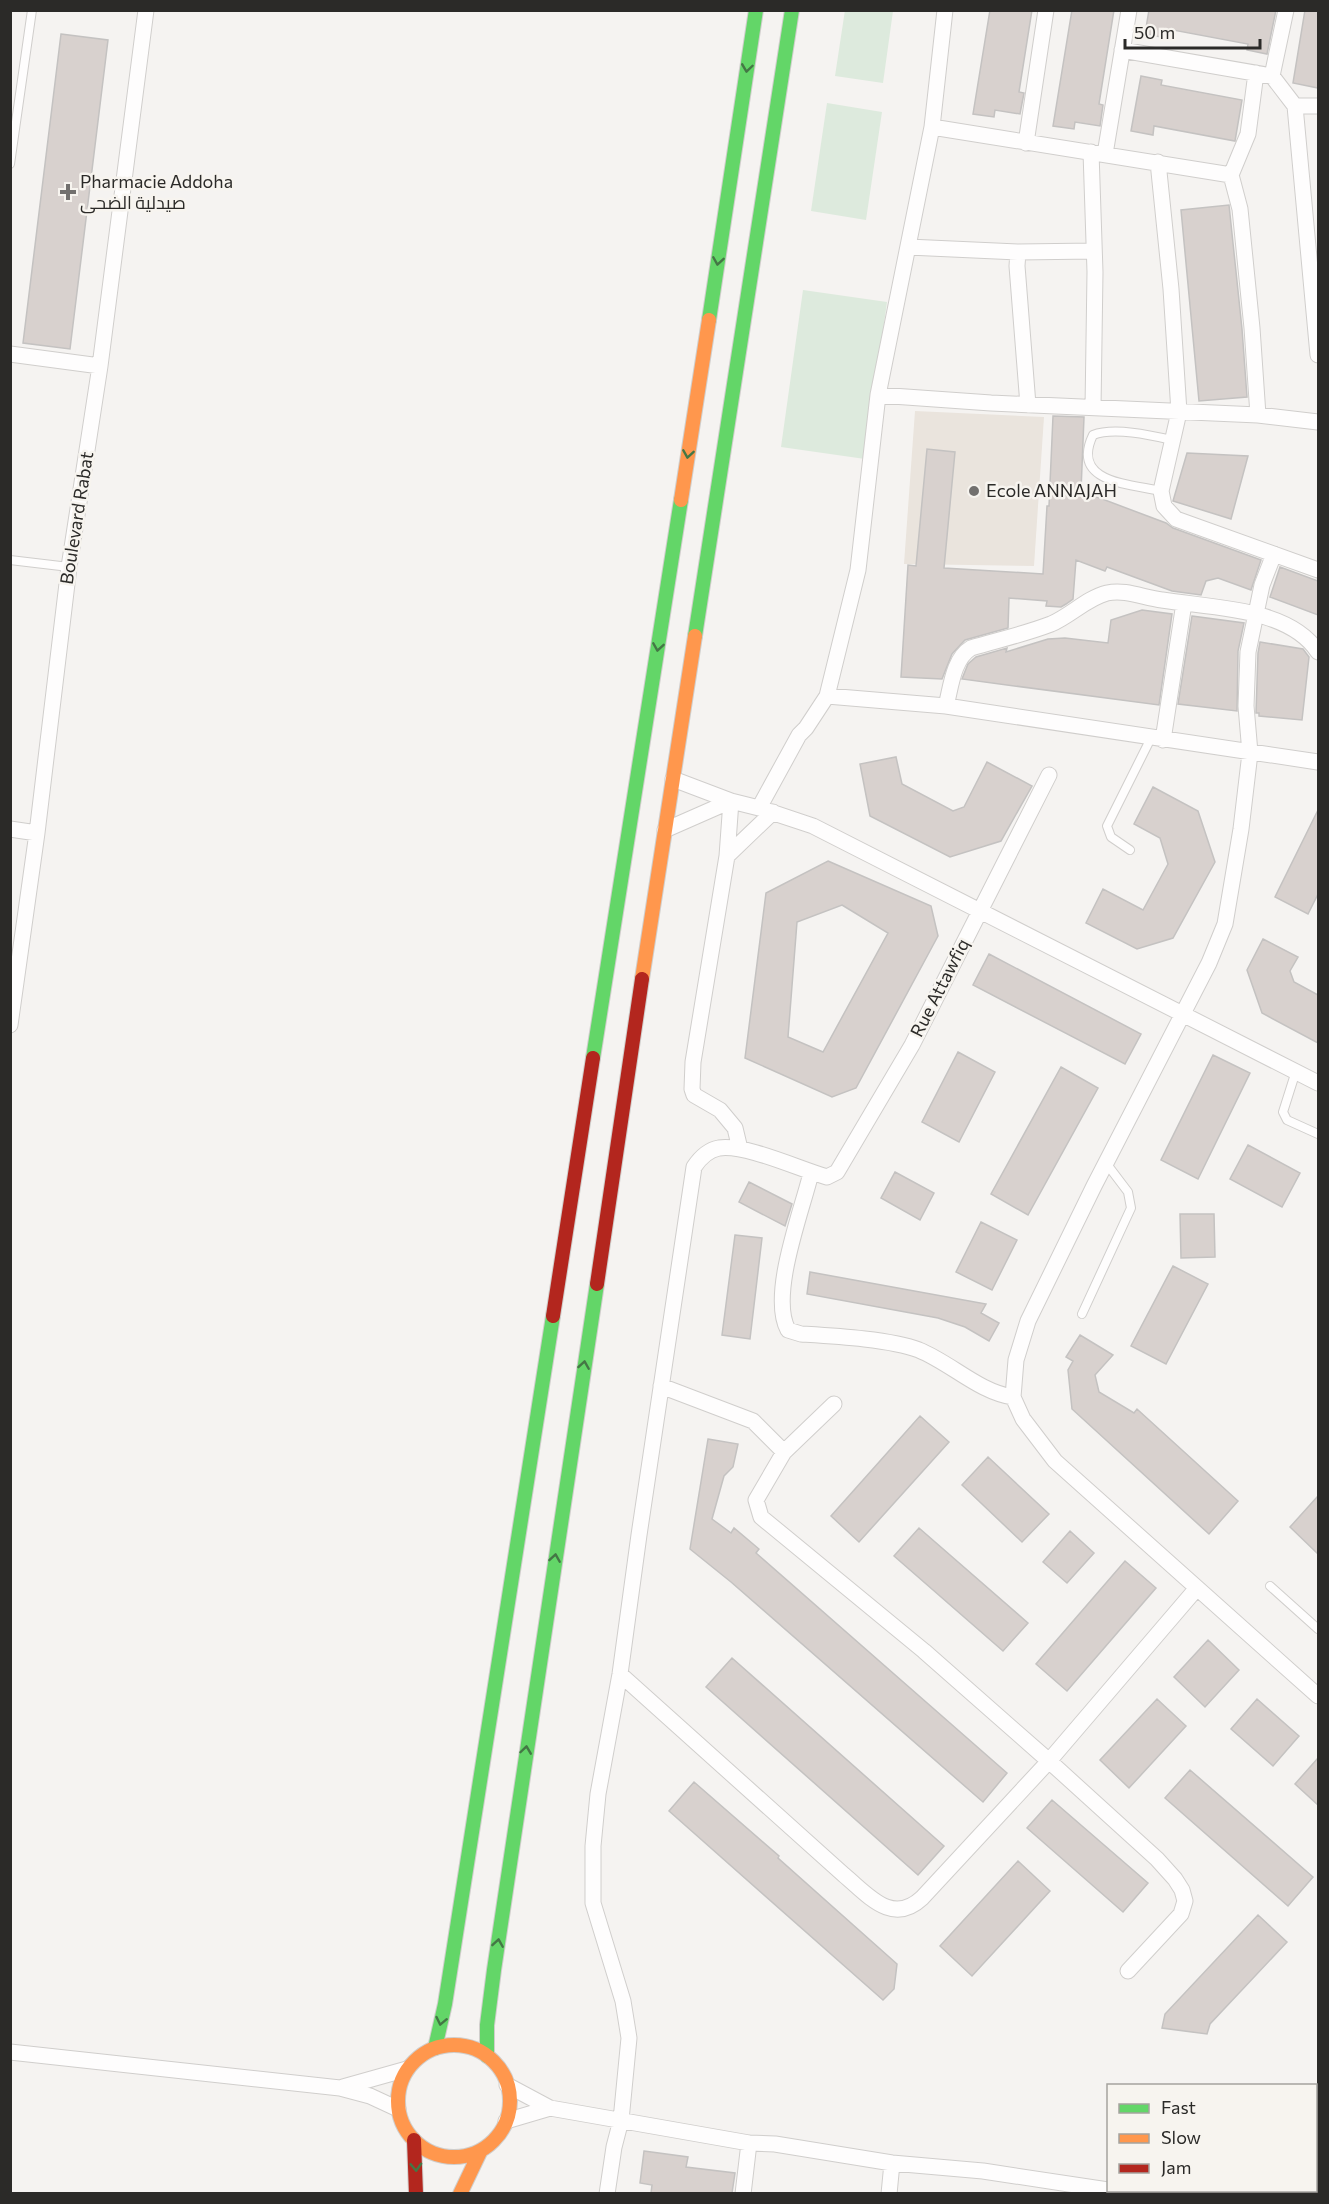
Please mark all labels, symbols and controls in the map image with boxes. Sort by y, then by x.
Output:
scale bar [1125,12,1260,50]
text: 50 m [1134,21,1175,43]
one-way arrow [742,64,754,73]
place label: Pharmacie Addoha صيدلية الضحى [80,170,233,214]
marker: Pharmacie Addoha صيدلية الضحى [61,185,75,199]
one-way arrow [713,257,725,266]
one-way arrow [683,449,695,459]
street label: Boulevard Rabat [55,450,97,586]
place label: Ecole ANNAJAH [986,479,1117,501]
marker: Ecole ANNAJAH [967,484,981,498]
one-way arrow [652,641,665,651]
street label: Rue Attawfiq [905,935,973,1040]
one-way arrow [578,1360,590,1369]
one-way arrow [549,1553,561,1562]
one-way arrow [520,1746,532,1755]
one-way arrow [491,1939,503,1948]
one-way arrow [436,2016,449,2026]
legend [1107,2084,1317,2192]
text: Fast [1161,2096,1196,2118]
text: Slow [1161,2126,1201,2148]
text: Jam [1161,2156,1191,2178]
one-way arrow [409,2162,422,2171]

